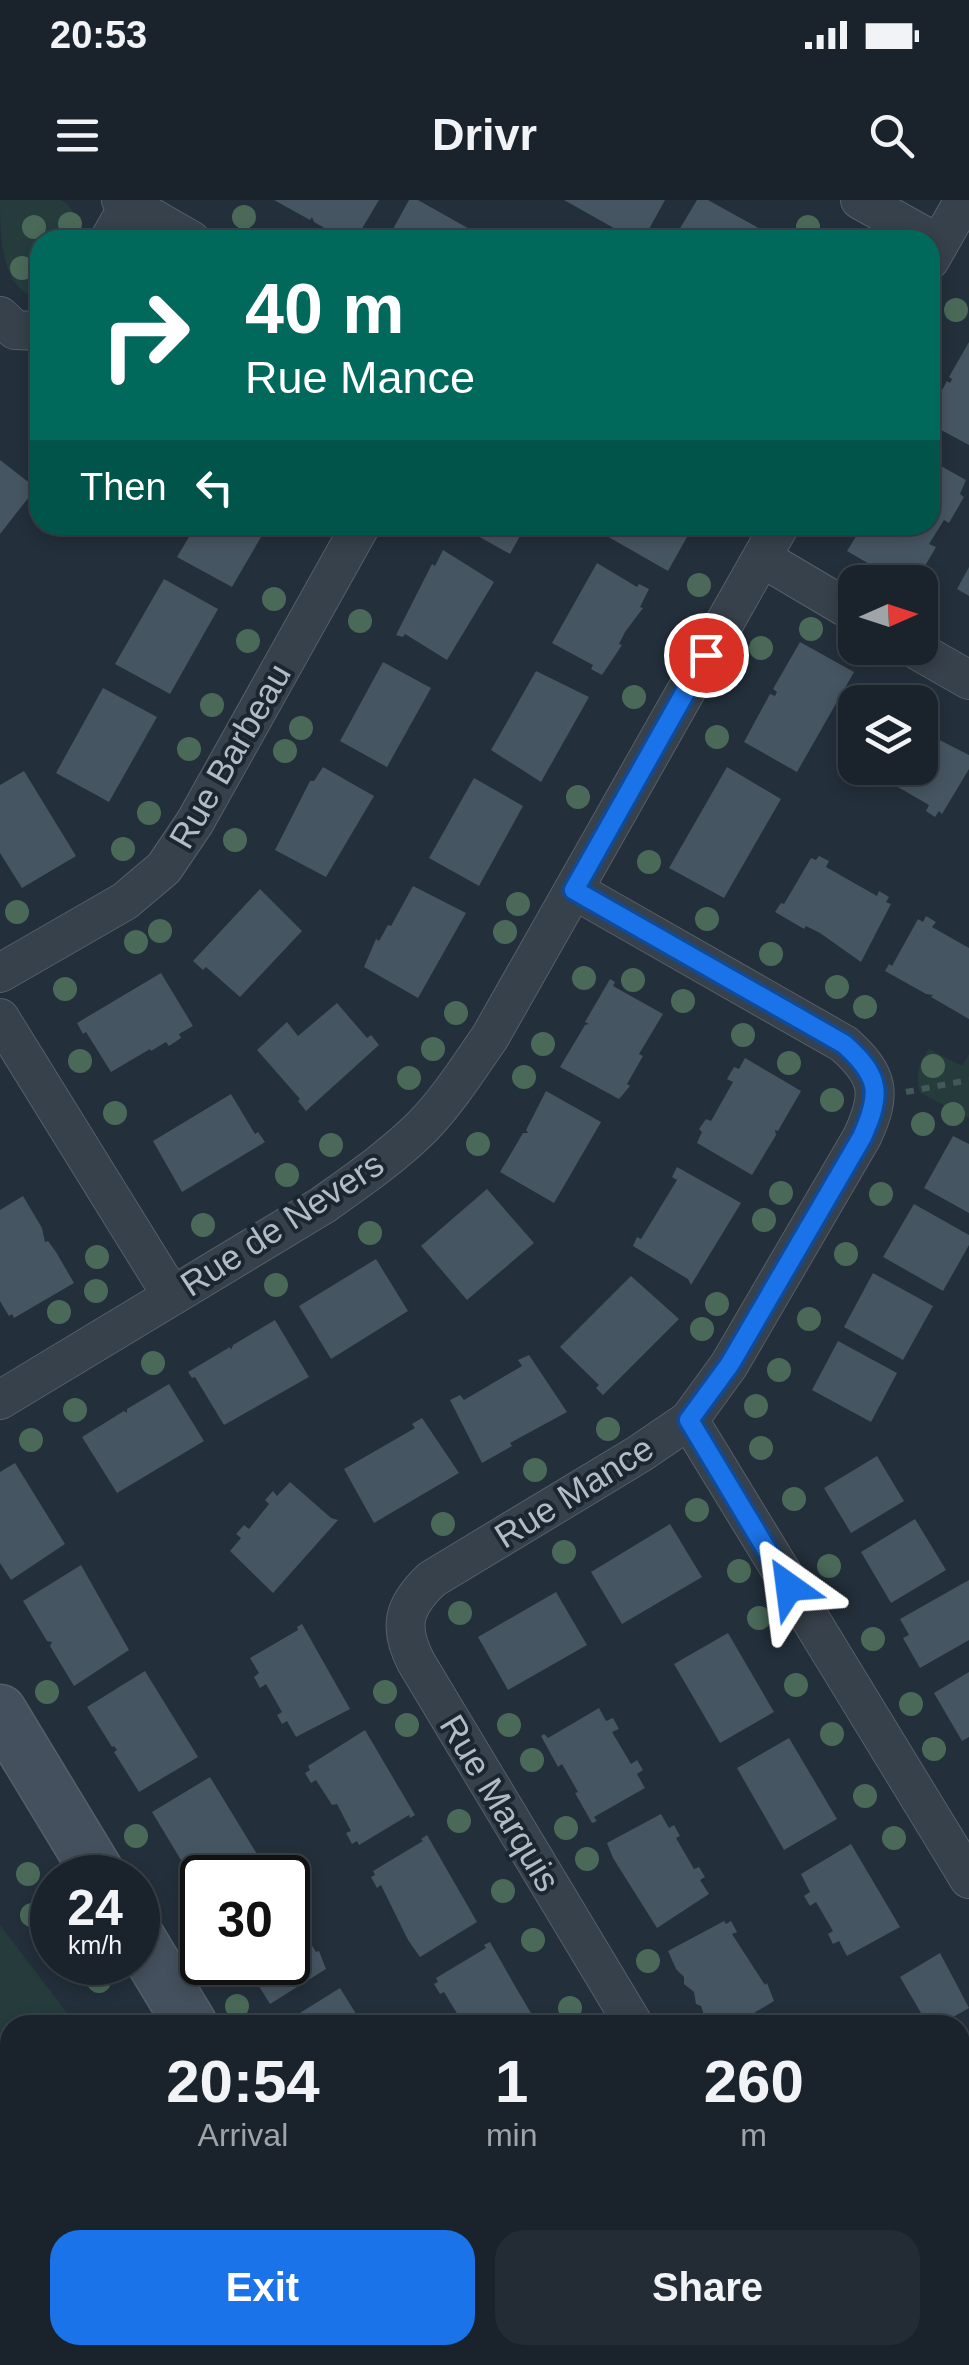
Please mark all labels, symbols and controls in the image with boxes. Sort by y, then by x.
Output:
text: 20:53 [50,14,147,56]
icon: menu [50,108,105,163]
icon: search [864,108,919,163]
text: Drivr [432,109,537,160]
icon: right [80,270,210,400]
text: 40 m [245,270,405,348]
text: Rue Mance [245,352,475,403]
icon: left [187,460,242,515]
text: Then [80,466,167,508]
north arrow [838,565,938,665]
map controls [838,565,938,785]
pin [664,613,749,698]
icon: arrive [679,628,734,683]
street label: Rue Barbeau [161,657,298,855]
button: layers [838,685,938,785]
street label: Rue de Nevers [173,1144,390,1304]
street label: Rue Mance [488,1428,660,1556]
position arrow [737,1535,841,1639]
street label: Rue Marquis [433,1708,568,1898]
speed limit sign: 30 [180,1855,310,1985]
text: 24 [67,1880,123,1936]
text: km/h [68,1931,122,1959]
text: 20:54 [166,2048,320,2115]
text: 1 [495,2048,528,2115]
text: 260 [704,2048,804,2115]
text: Arrival [198,2117,288,2153]
text: min [486,2117,537,2153]
text: m [740,2117,767,2153]
button: Exit [50,2230,475,2345]
button: Share [495,2230,920,2345]

